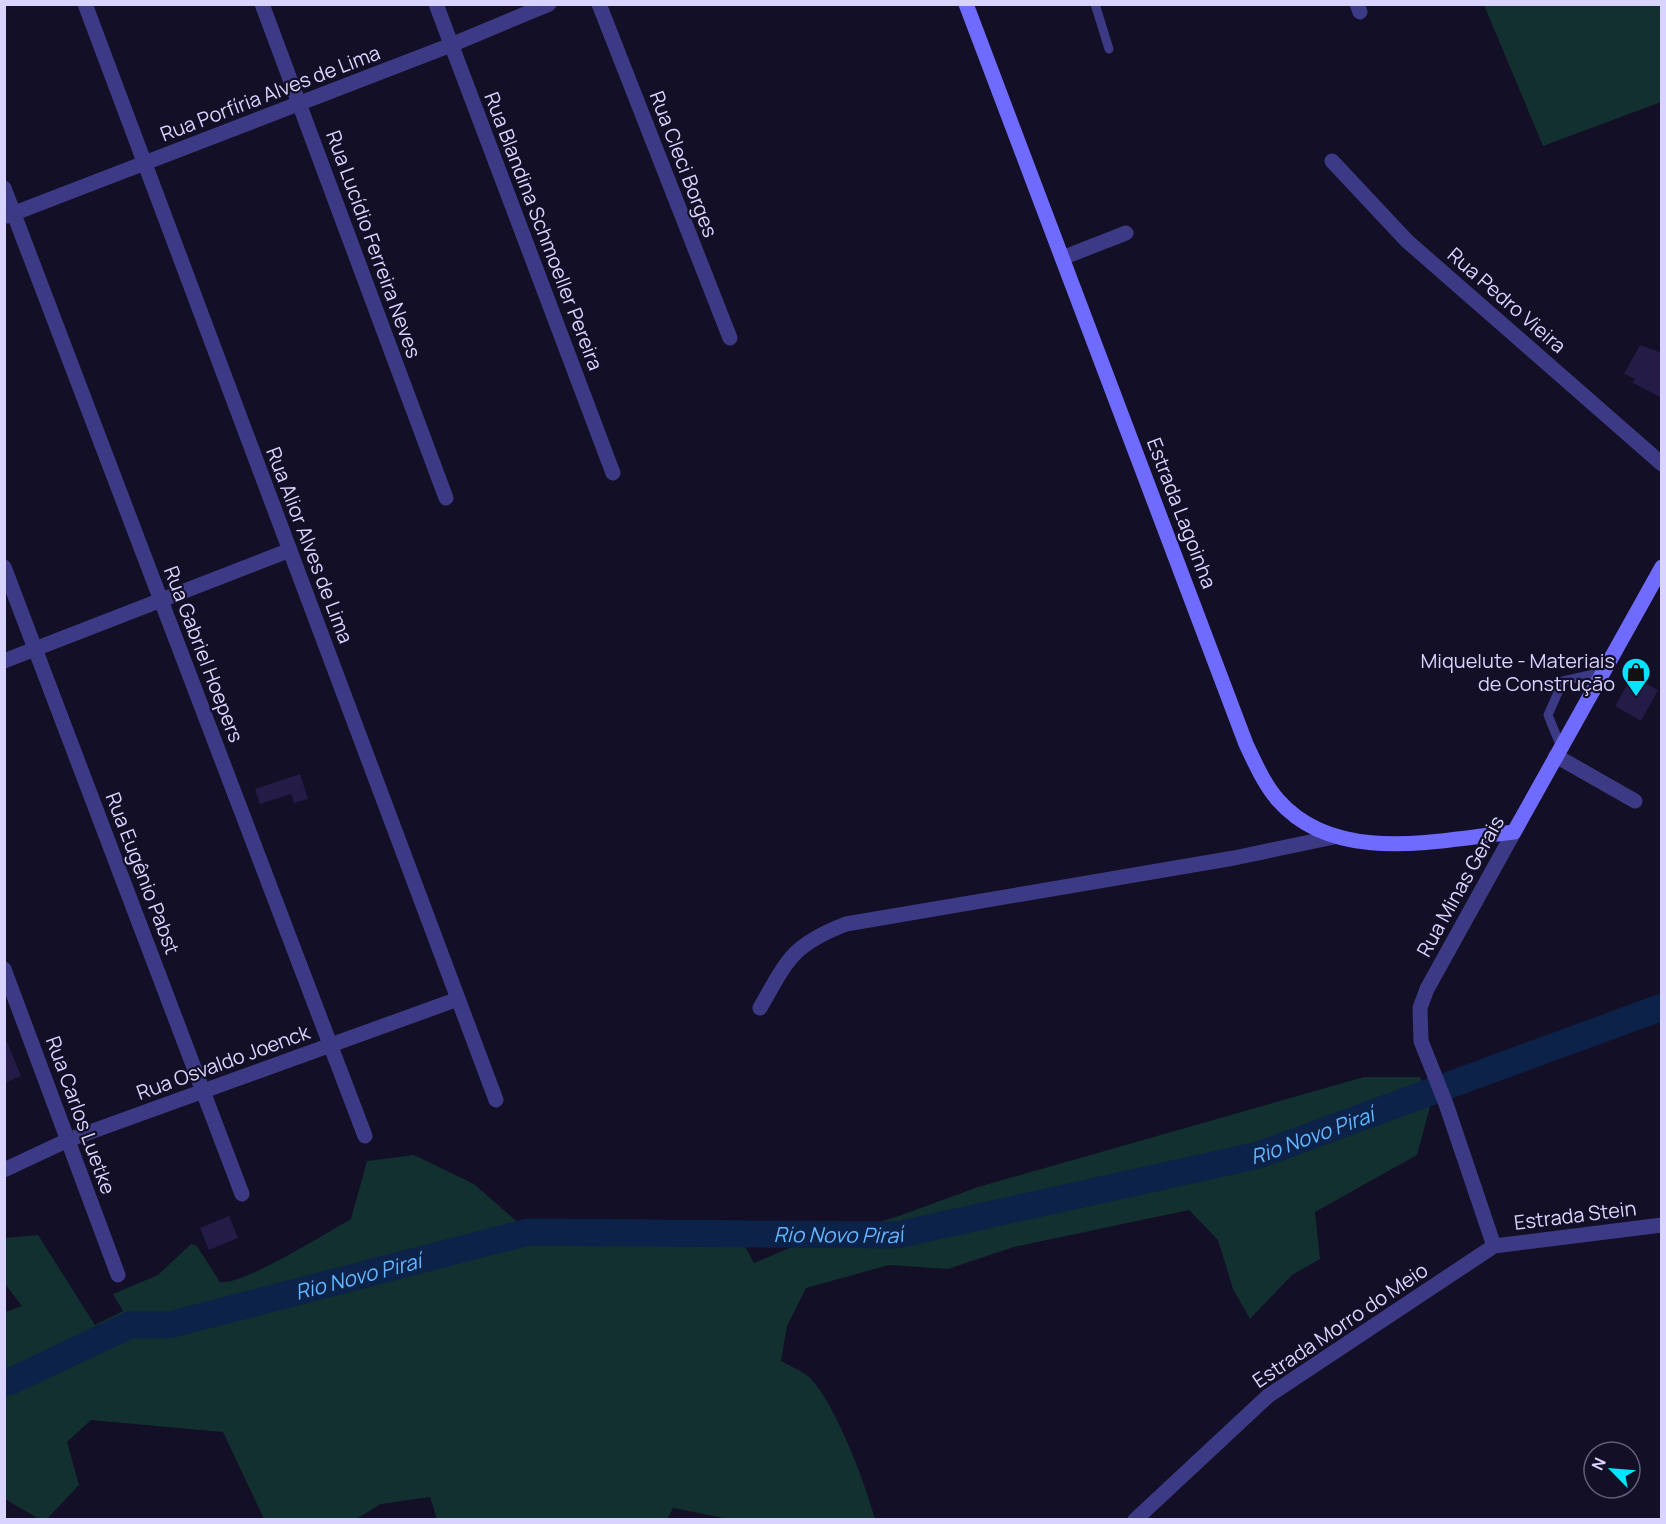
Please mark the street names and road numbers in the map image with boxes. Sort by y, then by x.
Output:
street label: Rua Porfíria Alves de Lima [156,39,384,147]
street label: Rua Cleci Borges [644,87,724,241]
street label: Rua Blandina Schmoeller Pereira [478,88,610,374]
street label: Rua Lucídio Ferreira Neves [320,126,428,362]
street label: Rua Pedro Vieira [1442,241,1572,359]
street label: Estrada Lagoinha [1141,434,1223,592]
street label: Rua Alior Alves de Lima [260,443,360,647]
street label: Rua Gabriel Hoepers [158,562,250,746]
street label: Rua Eugênio Pabst [100,788,186,958]
street label: Rua Minas Gerais [1410,811,1510,961]
street label: Rua Osvaldo Joenck [133,1018,314,1106]
street label: Rua Carlos Luetke [40,1032,122,1198]
street label: Estrada Stein [1512,1194,1638,1236]
street label: Estrada Morro do Meio [1247,1256,1433,1394]

